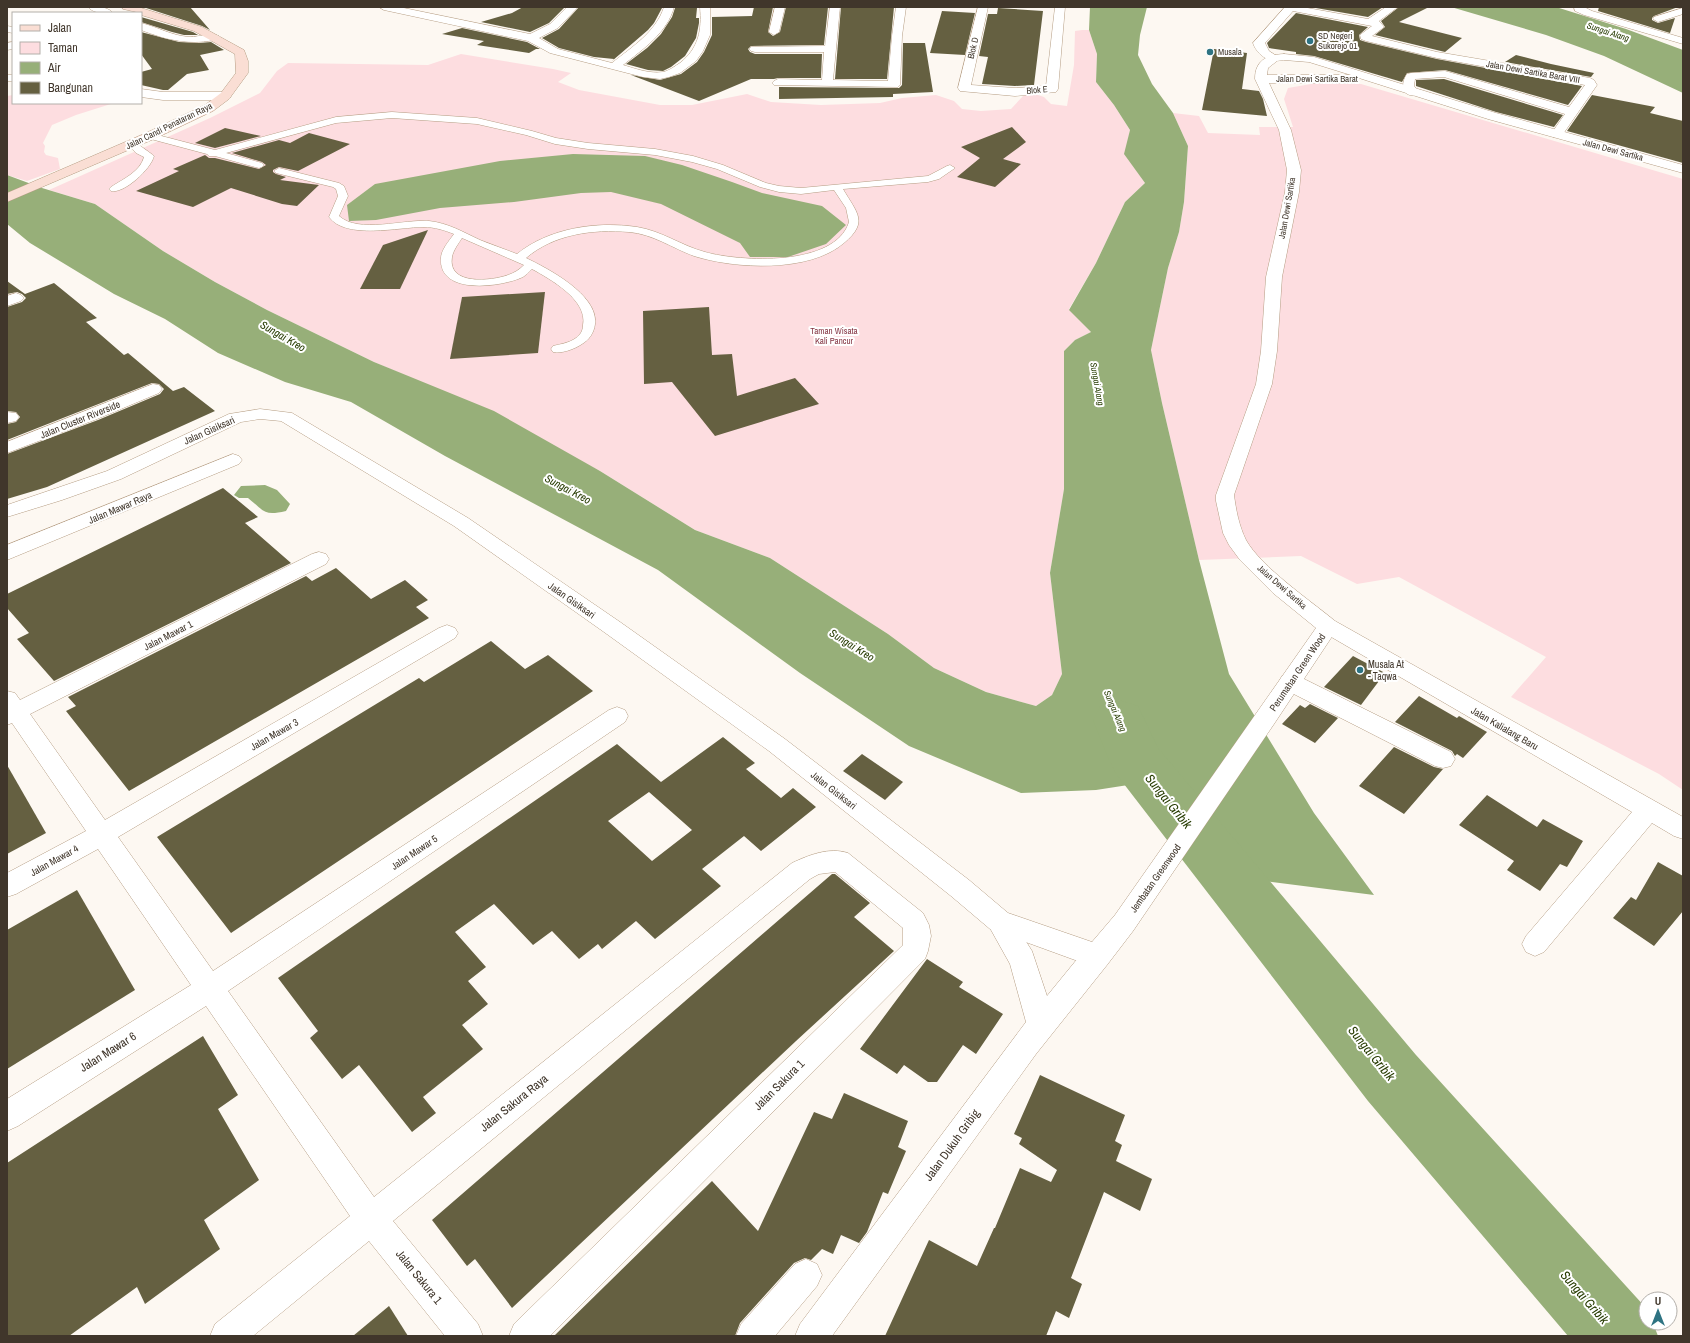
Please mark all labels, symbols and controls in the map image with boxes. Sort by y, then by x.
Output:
legend [12,12,142,104]
text: Jalan [48,20,72,36]
water label: Sungai Alang [1585,20,1631,44]
place label: SD Negeri Sukorejo 01 [1318,30,1357,52]
street label: Blok D [965,36,981,60]
marker: SD Negeri Sukorejo 01 [1305,36,1315,46]
text: Taman [48,40,78,56]
place label: Musala [1218,46,1242,58]
marker: Musala [1205,47,1215,57]
street label: Jalan Dewi Sartika Barat VIII [1485,58,1581,86]
text: Air [47,60,61,76]
street label: Jalan Dewi Sartika Barat [1276,73,1358,85]
text: Bangunan [48,80,93,96]
street label: Blok E [1026,83,1048,97]
street label: Jalan Candi Penataran Raya [124,100,214,152]
street label: Jalan Dewi Sartika [1582,136,1644,164]
street label: Jalan Dewi Sartika [1276,176,1298,240]
water label: Sungai Kreo [258,317,308,355]
park label: Taman Wisata Kali Pancur [810,325,858,347]
water label: Sungai Alang [1087,361,1107,407]
street label: Jalan Cluster Riverside [38,397,123,441]
street label: Jalan Gisiksari [182,413,237,448]
water label: Sungai Kreo [543,471,593,507]
street label: Jalan Mawar Raya [86,488,154,527]
street label: Jalan Dewi Sartika [1255,562,1309,612]
street label: Jalan Gisiksari [546,579,598,621]
street label: Jalan Mawar 1 [142,617,195,653]
water label: Sungai Kreo [827,626,877,664]
street label: Perumahan Green Wood [1267,631,1328,714]
place label: Musala At - Taqwa [1368,658,1405,683]
marker: Musala At - Taqwa [1355,665,1365,675]
water label: Sungai Alang [1101,688,1129,734]
street label: Jalan Kalialang Baru [1469,704,1541,753]
street label: Jalan Mawar 3 [248,715,301,753]
street label: Jalan Gisiksari [808,768,859,812]
water label: Sungai Gribik [1141,770,1196,833]
street label: Jalan Mawar 5 [389,832,440,873]
street label: Jalan Mawar 4 [28,842,81,879]
street label: Jembatan Greenwood [1127,842,1184,915]
water label: Sungai Gribik [1344,1022,1399,1085]
street label: Jalan Mawar 6 [77,1028,139,1076]
street label: Jalan Sakura 1 [750,1056,808,1114]
street label: Jalan Sakura Raya [477,1070,552,1135]
street label: Jalan Dukuh Gribig [921,1106,984,1184]
street label: Jalan Sakura 1 [392,1246,446,1308]
water label: Sungai Gribik [1557,1267,1613,1328]
north arrow [1638,1291,1678,1331]
text: U [1655,1294,1661,1308]

